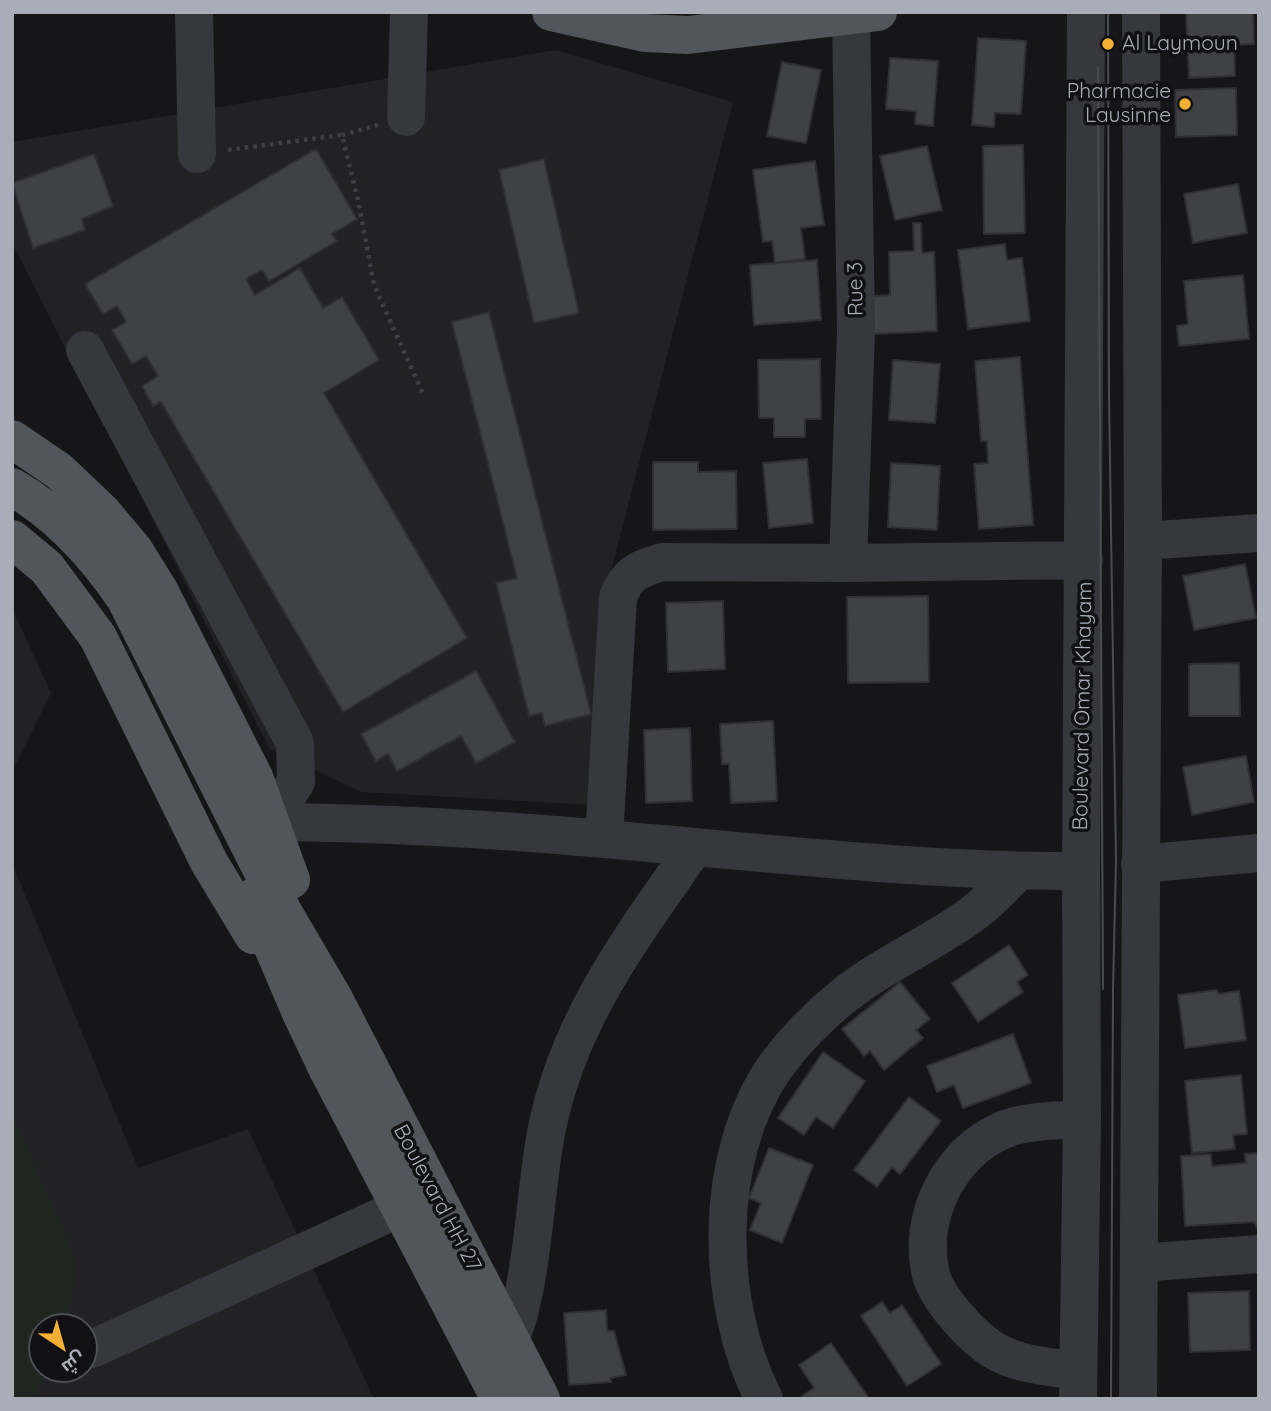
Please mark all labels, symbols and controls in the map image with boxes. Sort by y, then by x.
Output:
place label: Al Laymoun [1122,31,1238,57]
marker: Al Laymoun [1100,36,1116,52]
place label: Pharmacie Lausinne [1067,79,1171,129]
marker: Pharmacie Lausinne [1177,96,1193,112]
street label: Rue 3 [843,262,869,316]
street label: Boulevard Omar Khayam [1068,581,1098,831]
street label: Boulevard HH 27 [388,1120,486,1276]
north arrow [28,1313,98,1383]
text: ش [57,1346,91,1380]

